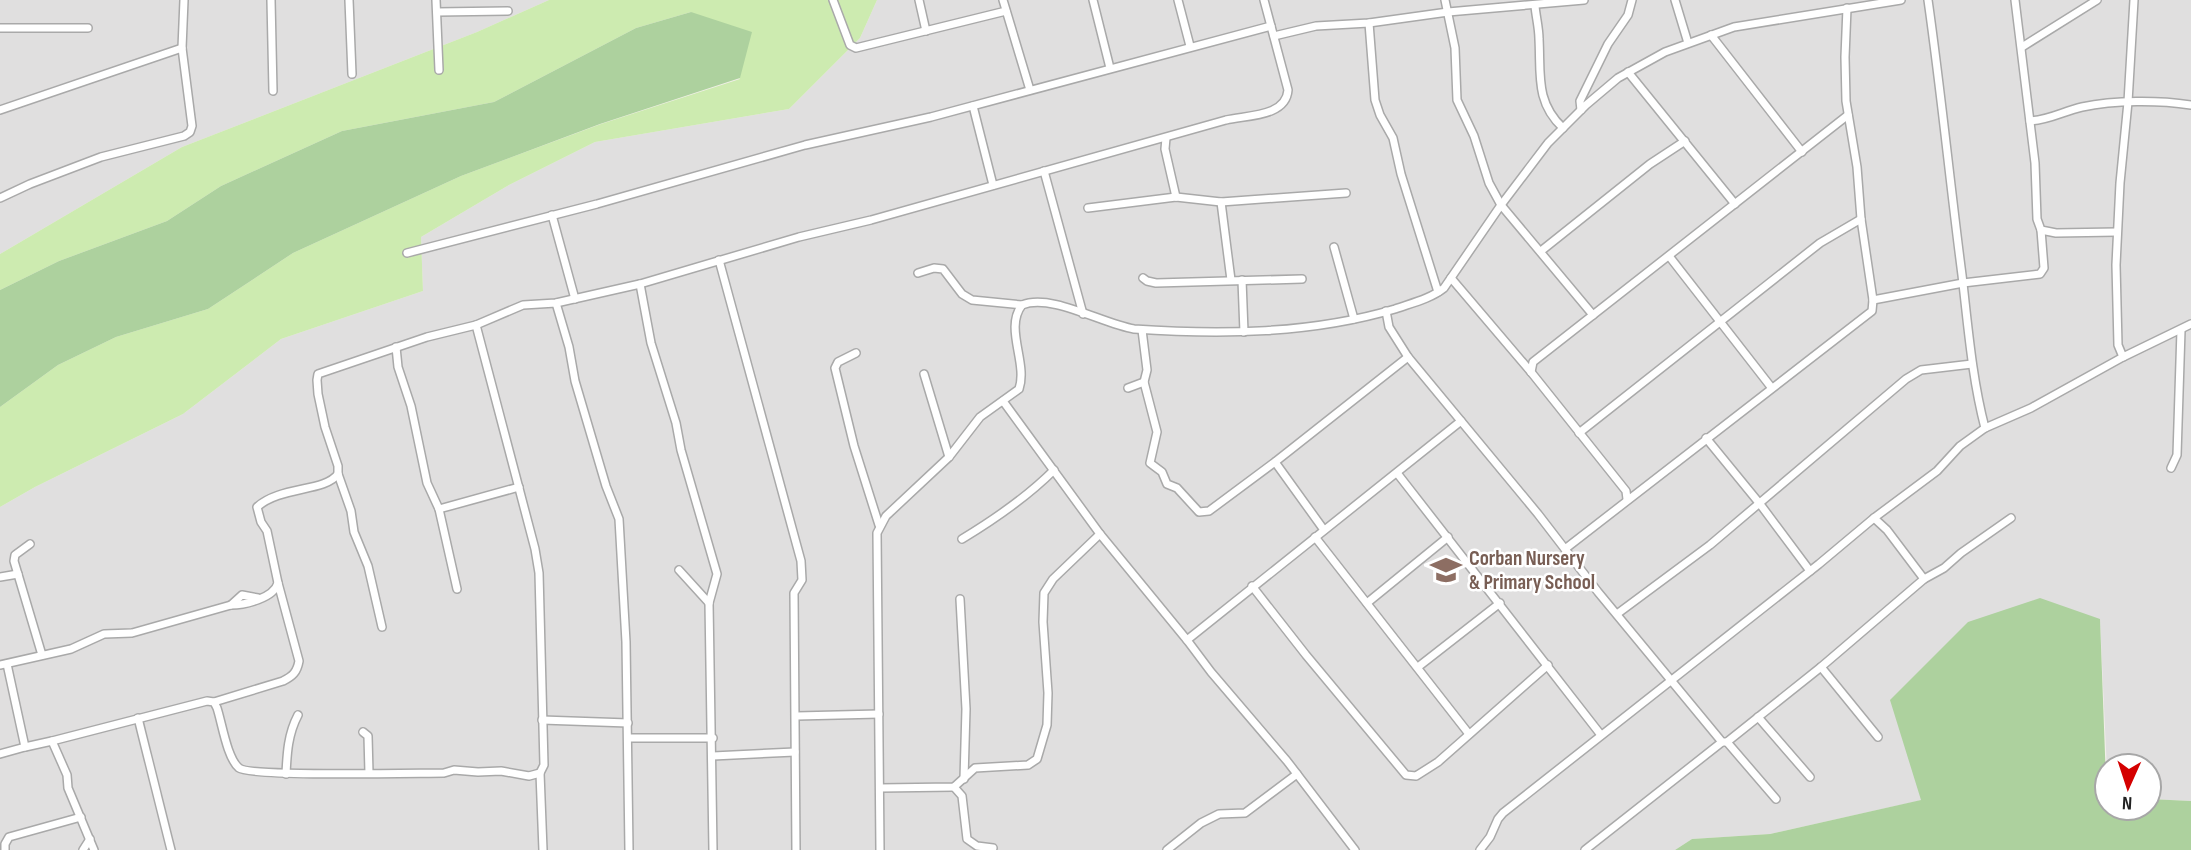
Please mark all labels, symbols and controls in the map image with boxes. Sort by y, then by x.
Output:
place label: Corban Nursery & Primary School [1469,546,1595,595]
school or university icon: Corban Nursery & Primary School [1429,553,1463,587]
north arrow [2093,752,2163,822]
text: N [2122,791,2133,814]

